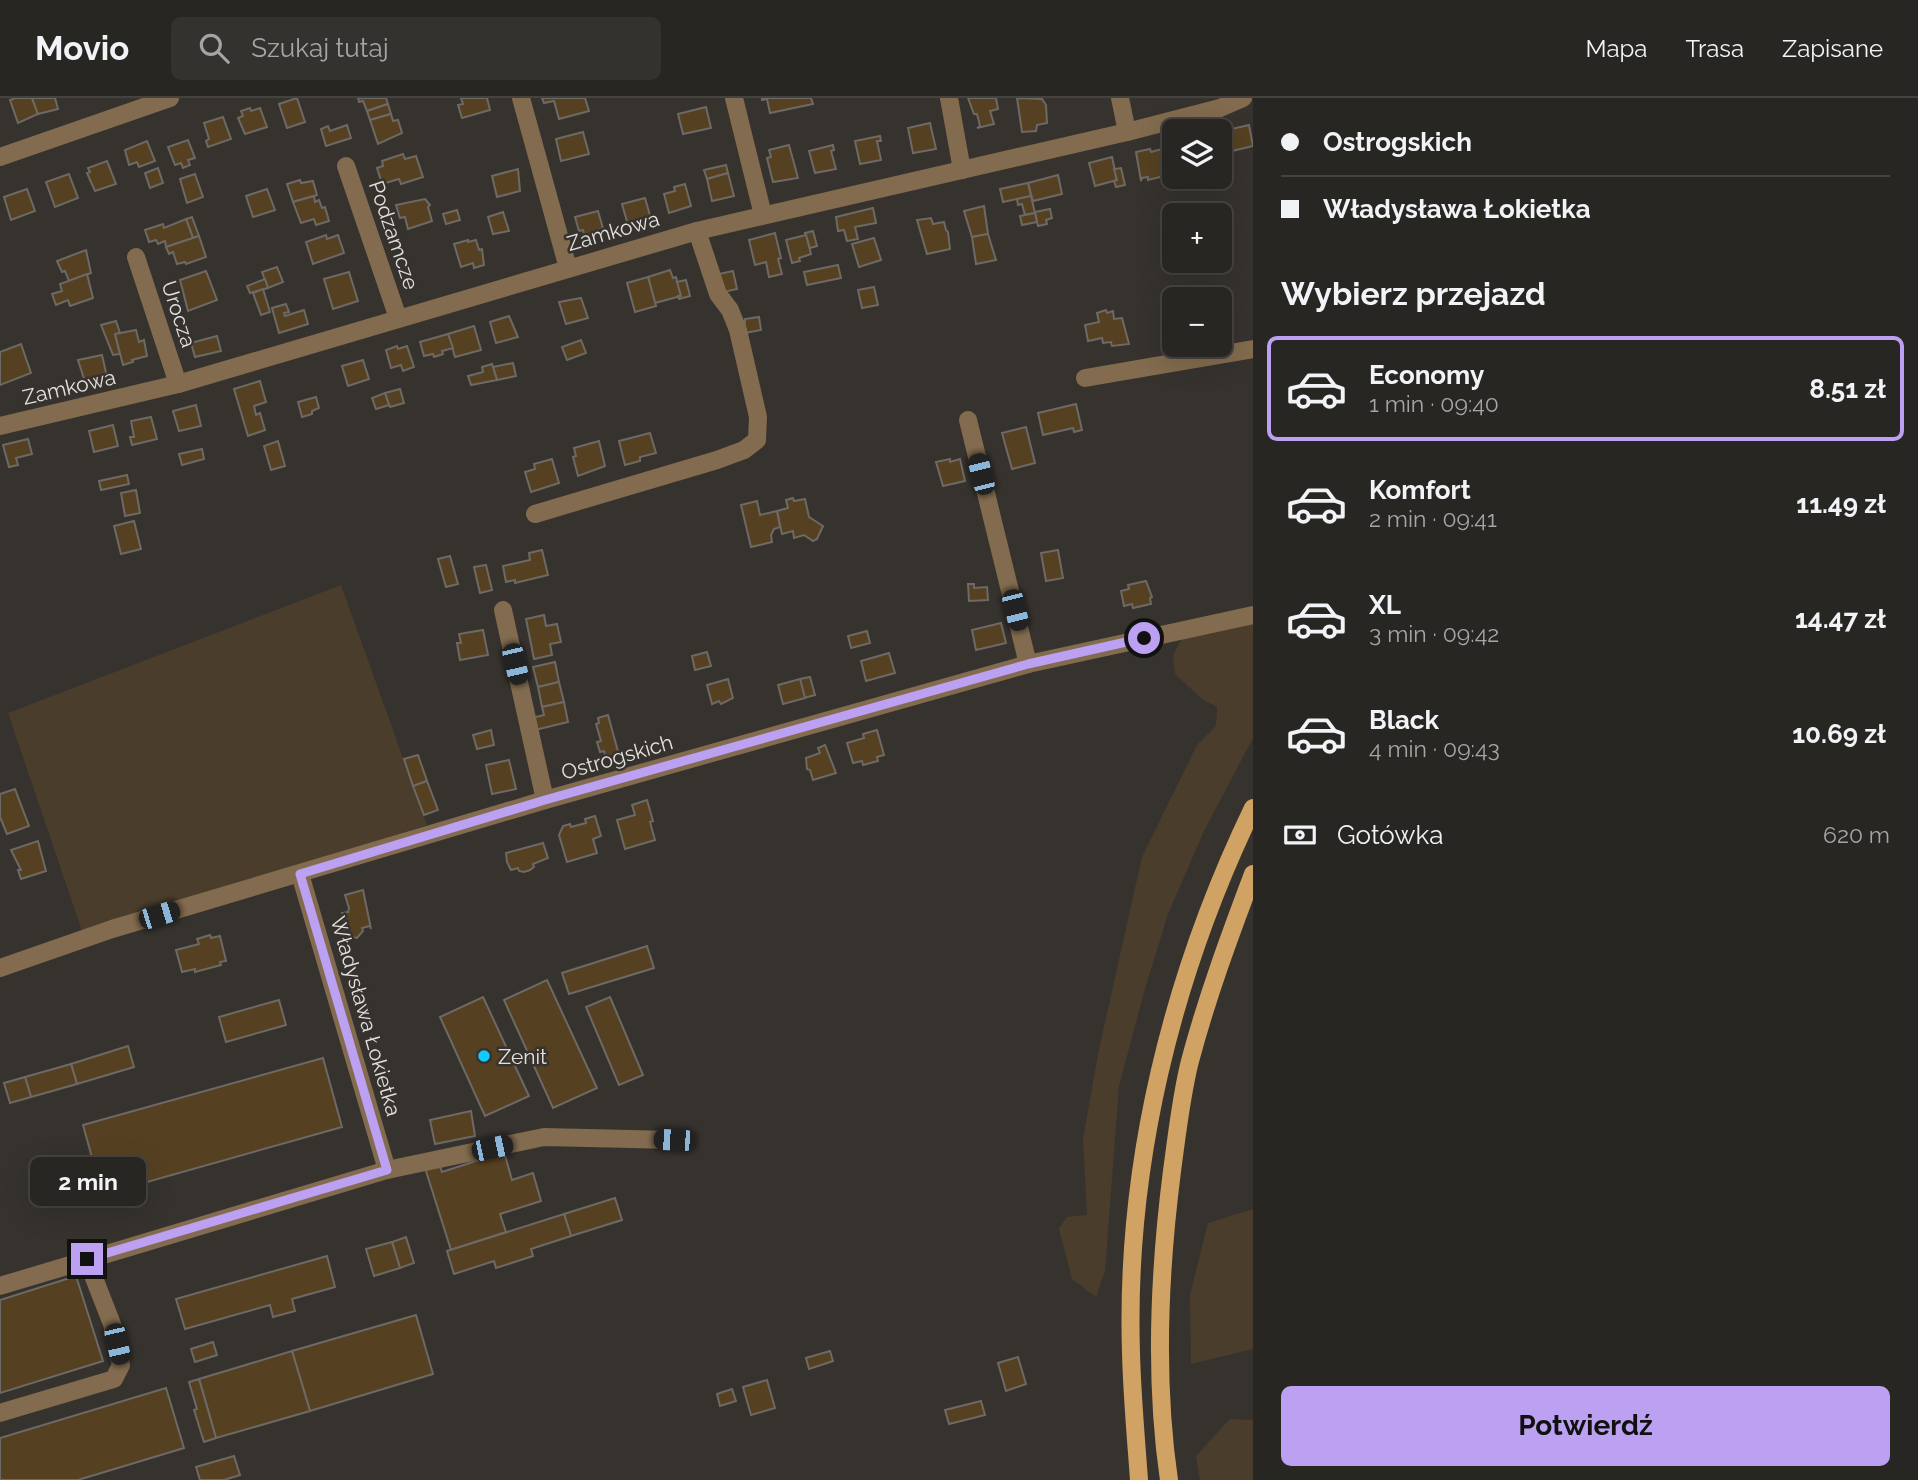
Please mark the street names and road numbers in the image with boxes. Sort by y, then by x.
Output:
street label: Podzamcze [364,177,424,293]
street label: Zamkowa [564,206,662,256]
street label: Urocza [157,278,201,350]
street label: Zamkowa [20,364,118,410]
street label: Ostrogskich [558,729,676,785]
street label: Władysława Łokietka [325,913,407,1119]

